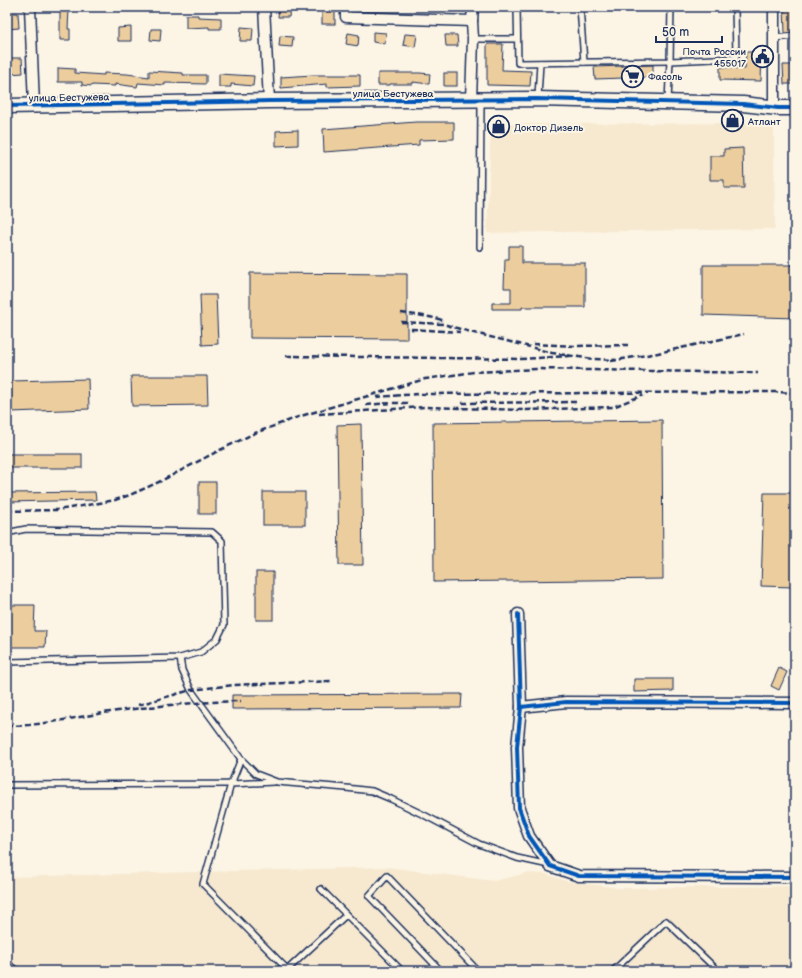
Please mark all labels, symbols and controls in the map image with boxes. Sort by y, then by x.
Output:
scale bar [656,18,722,44]
text: 50 m [662,25,689,40]
public building icon: Почта России 455017 [749,44,775,70]
place label: Почта России 455017 [683,46,746,70]
supermarket icon: Фасоль [620,63,646,89]
place label: Фасоль [648,71,682,83]
street label: улица Бестужева [353,88,433,100]
street label: улица Бестужева [29,91,110,105]
shop icon: Атлант [720,108,746,134]
shop icon: Доктор Дизель [485,114,511,140]
place label: Атлант [747,116,781,128]
place label: Доктор Дизель [514,122,583,134]

